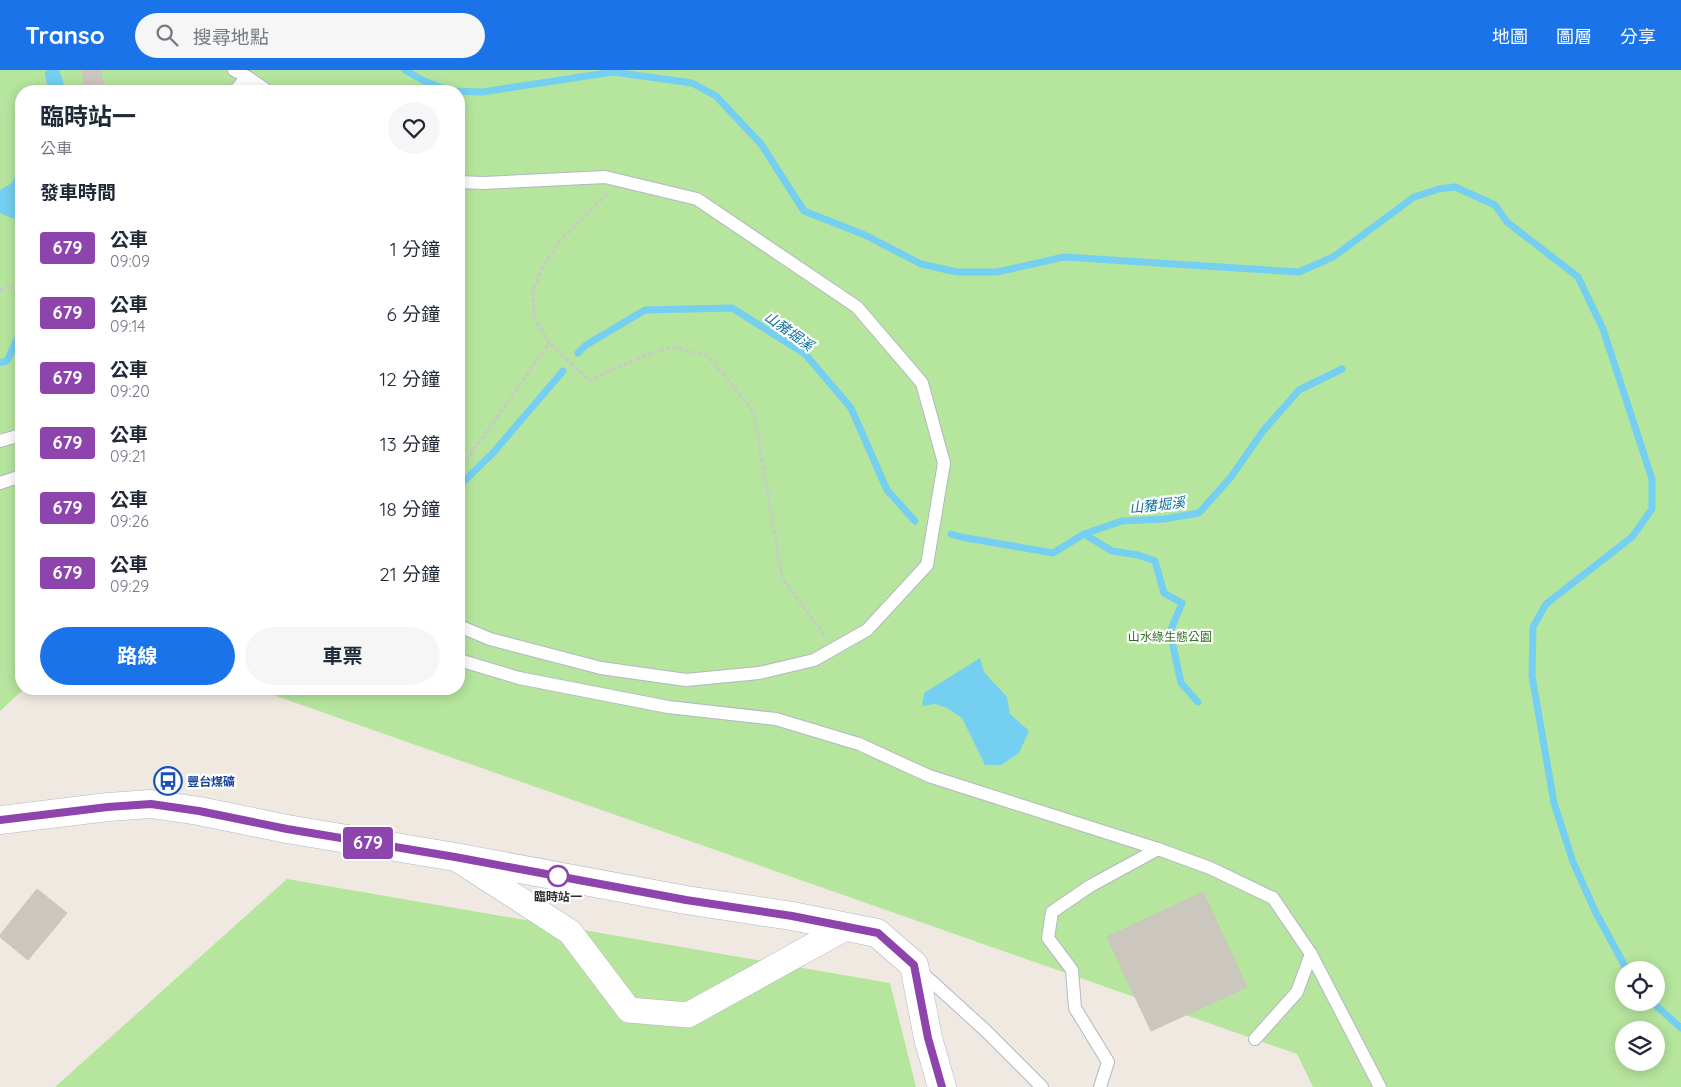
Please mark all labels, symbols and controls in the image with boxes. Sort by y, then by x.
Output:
search box [135,13,485,58]
text: Transo [25,20,105,50]
icon: search [153,21,181,49]
text: 搜尋地點 [193,25,269,49]
text: 地圖 [1492,25,1528,48]
text: 圖層 [1556,25,1592,48]
text: 分享 [1620,25,1656,48]
text: 臨時站一 [40,101,136,131]
button: heart [388,102,440,154]
text: 公車 [40,138,72,158]
text: 發車時間 [40,180,116,204]
text: 公車 [110,227,148,251]
text: 679 [52,236,83,259]
text: 1 分鐘 [390,237,440,261]
text: 09:09 [110,251,150,271]
text: 公車 [110,292,148,316]
text: 679 [52,301,83,324]
text: 6 分鐘 [387,302,440,326]
water label: 山豬堀溪 [761,308,819,356]
text: 09:14 [110,316,146,336]
text: 公車 [110,357,148,381]
text: 679 [52,366,83,389]
text: 12 分鐘 [379,367,440,391]
text: 09:20 [110,381,150,401]
text: 公車 [110,422,148,446]
text: 679 [52,431,83,454]
text: 13 分鐘 [380,432,440,456]
text: 09:21 [110,446,146,466]
text: 公車 [110,487,148,511]
water label: 山豬堀溪 [1128,493,1188,517]
text: 679 [52,496,83,519]
text: 18 分鐘 [380,497,440,521]
text: 09:26 [110,511,149,531]
text: 公車 [110,552,148,576]
text: 679 [52,561,83,584]
text: 21 分鐘 [379,562,440,586]
text: 09:29 [110,576,149,596]
button: 路線 [40,627,235,685]
button: 車票 [245,627,440,685]
park label: 山水綠生態公園 [1128,629,1212,644]
bus stop icon: 豐台煤礦 [153,766,183,796]
place label: 豐台煤礦 [187,774,235,789]
line badge: 679 [339,827,397,859]
text: 679 [353,831,383,854]
marker: 臨時站一 [547,865,569,887]
place label: 臨時站一 [534,889,582,904]
map controls [1615,961,1665,1071]
button: locate [1615,961,1665,1011]
button: layers [1615,1021,1665,1071]

